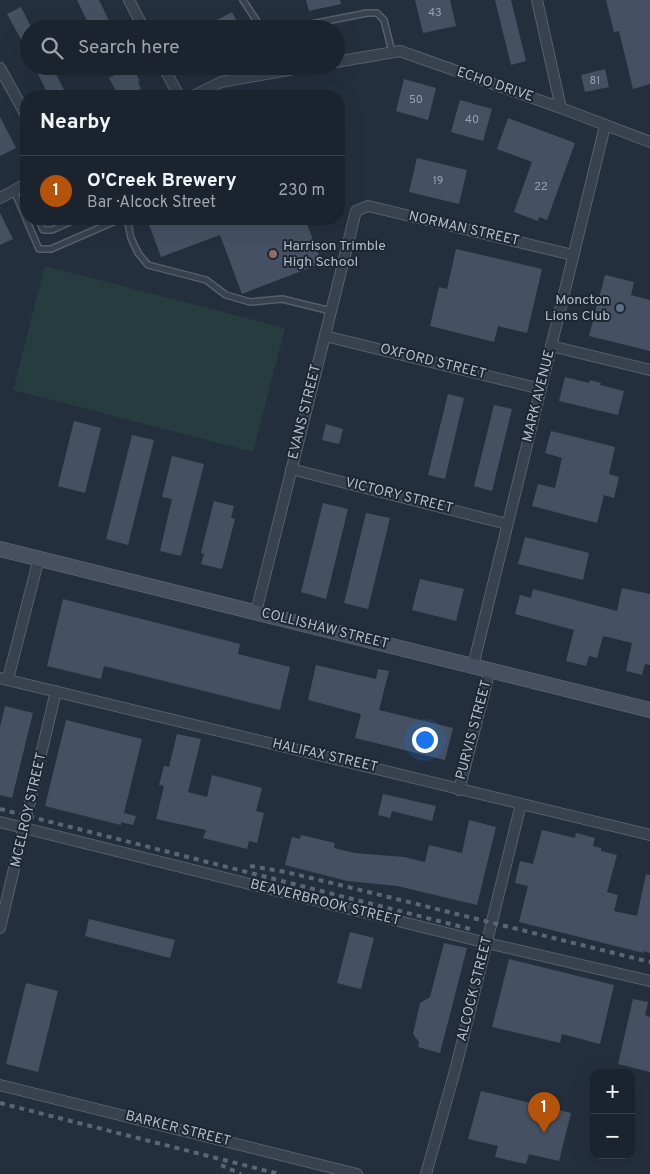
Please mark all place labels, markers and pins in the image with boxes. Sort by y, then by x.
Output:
place label: Harrison Trimble High School [283,238,386,271]
marker: Harrison Trimble High School [267,248,279,260]
place label: Moncton Lions Club [545,292,610,325]
marker: Moncton Lions Club [614,302,626,314]
pin: 1 [528,1092,560,1133]

